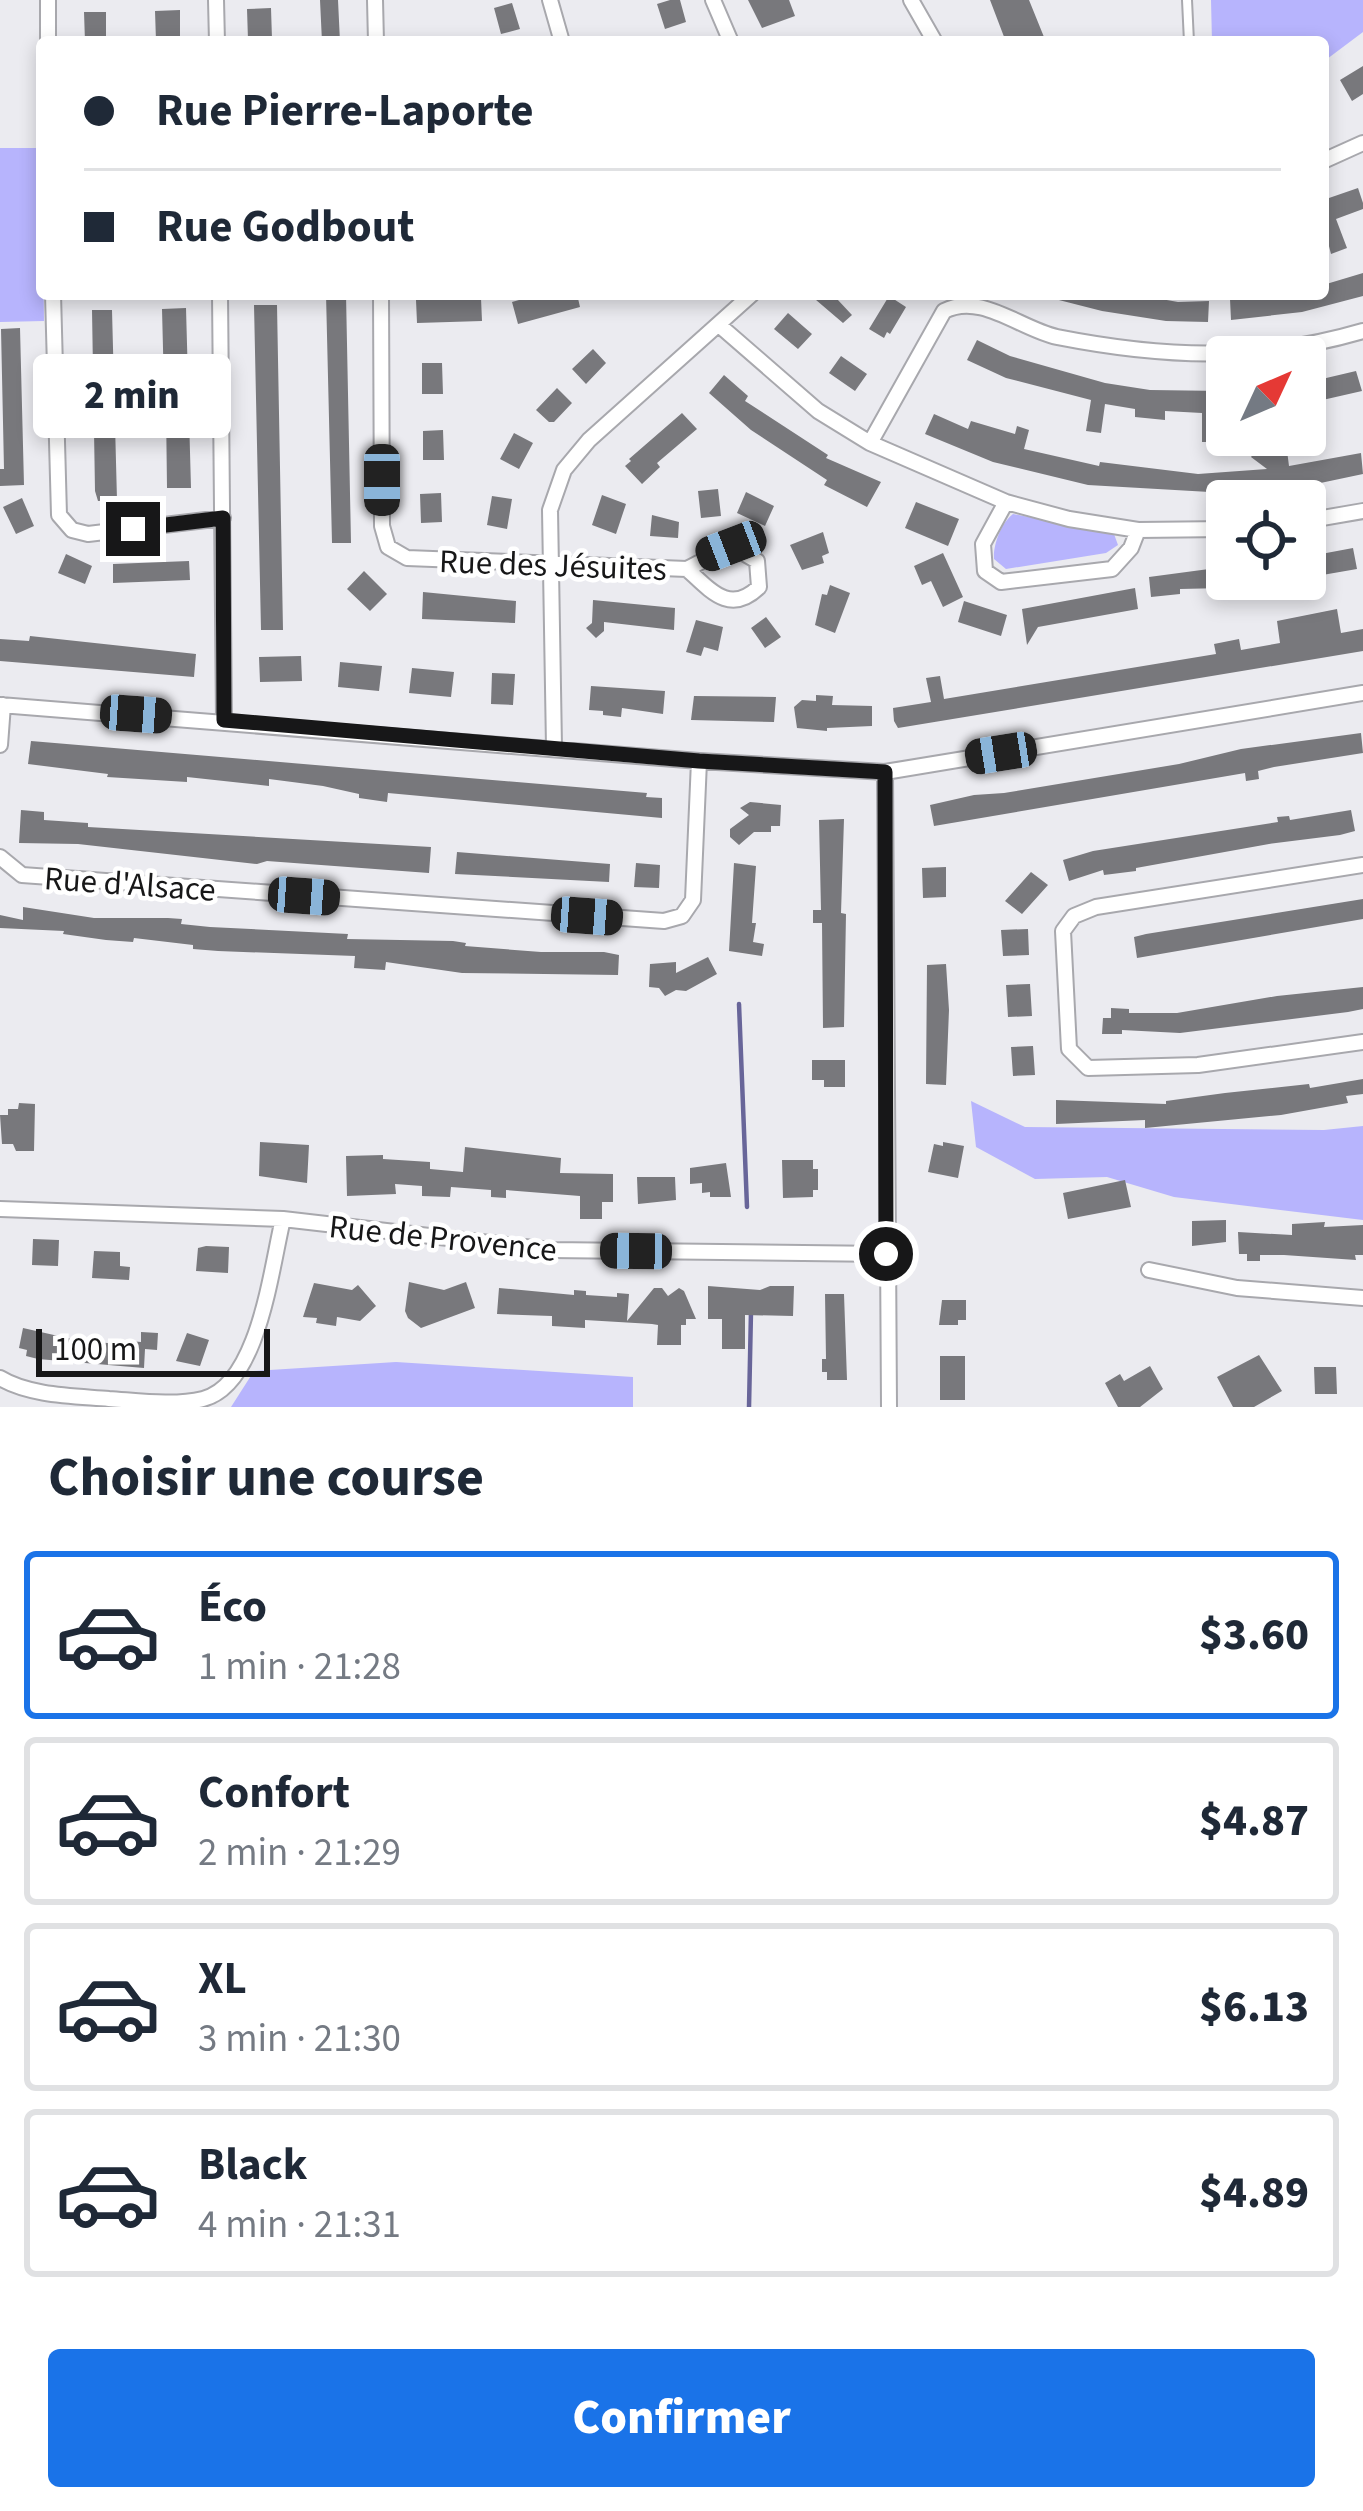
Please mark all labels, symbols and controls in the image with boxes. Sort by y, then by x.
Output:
text: Rue Pierre-Laporte [156,79,534,143]
text: Rue Godbout [156,195,414,259]
north arrow [1206,336,1326,456]
map controls [1206,336,1326,600]
callout: 2 min [34,355,232,439]
text: 2 min [84,368,180,424]
car [364,444,400,516]
button: locate [1206,480,1326,600]
route end [106,502,160,556]
car [691,516,771,576]
street label: Rue des Jésuites [438,538,668,593]
car [99,694,173,734]
car [963,730,1039,776]
street label: Rue d'Alsace [42,855,217,914]
car [267,876,341,916]
car [550,896,624,936]
street label: Rue de Provence [327,1203,559,1274]
route start [859,1227,913,1281]
car [600,1232,672,1270]
scale bar [36,1323,270,1376]
text: 100 m [54,1326,137,1373]
text: Choisir une course [48,1440,484,1517]
text: Éco [198,1575,267,1639]
icon: car [54,1581,162,1689]
text: $3.60 [1199,1603,1309,1667]
text: 1 min · 21:28 [198,1639,401,1695]
text: Confort [198,1761,350,1825]
icon: car [54,1767,162,1875]
text: $4.87 [1199,1789,1309,1853]
text: 2 min · 21:29 [198,1825,401,1881]
text: XL [198,1947,247,2011]
icon: car [54,1953,162,2061]
text: $6.13 [1199,1975,1309,2039]
text: 3 min · 21:30 [198,2011,401,2067]
text: Black [198,2133,308,2197]
icon: car [54,2139,162,2247]
text: $4.89 [1199,2161,1309,2225]
text: 4 min · 21:31 [198,2197,401,2253]
button: Confirmer [48,2349,1315,2487]

